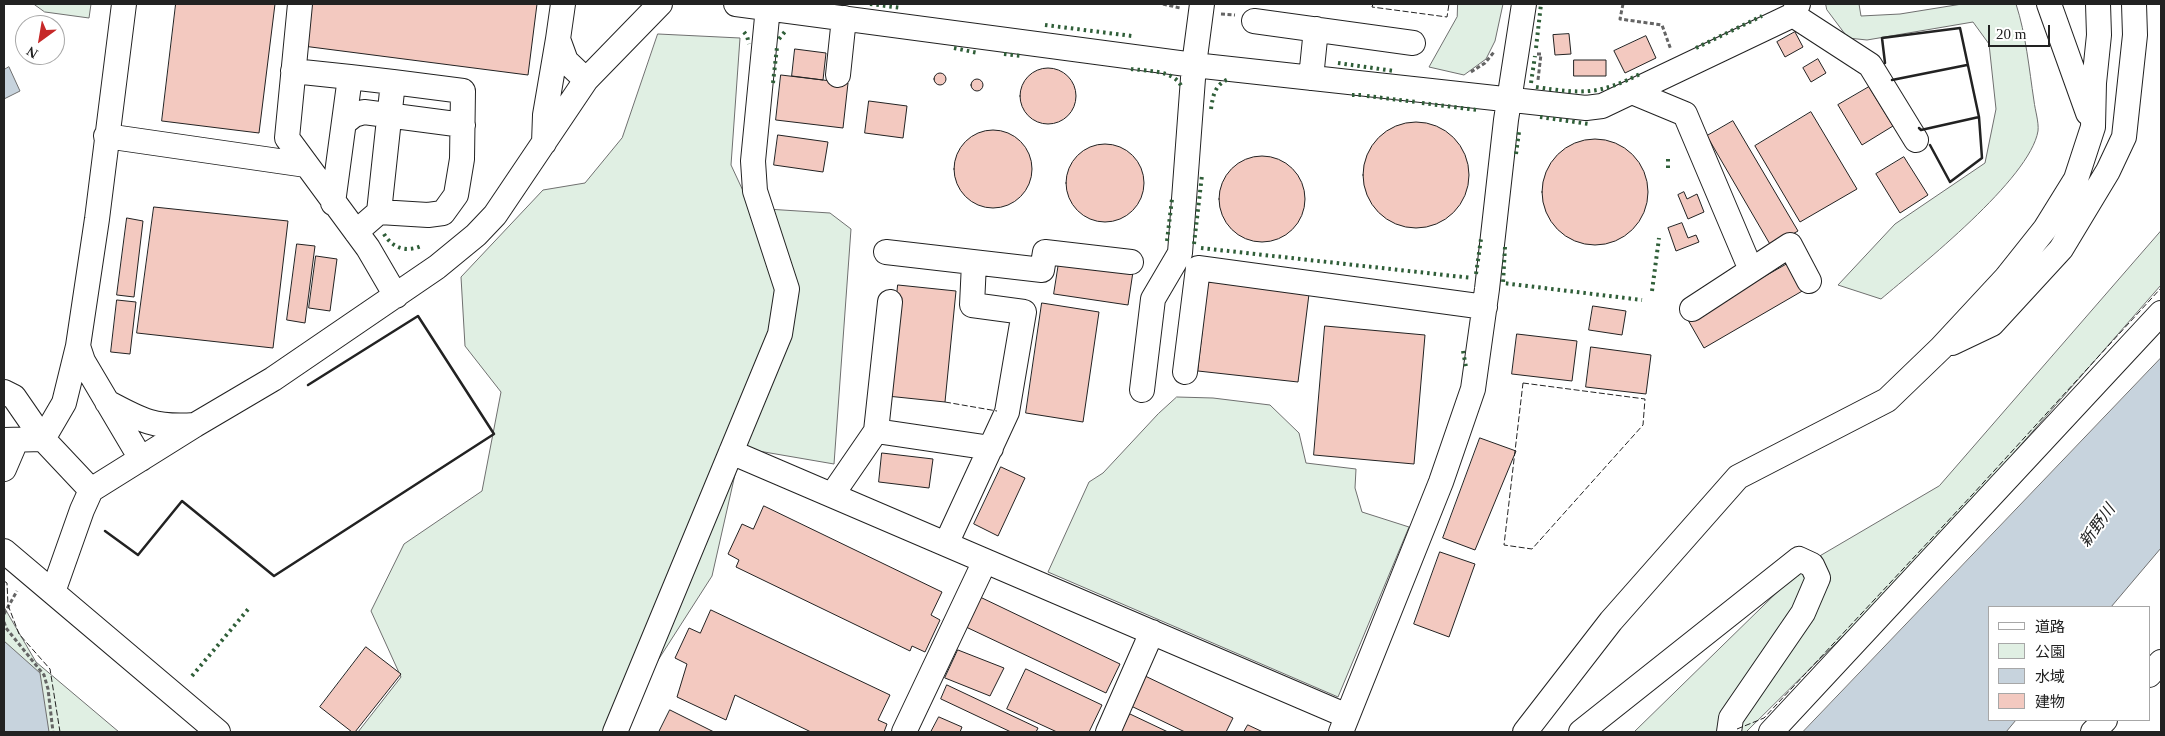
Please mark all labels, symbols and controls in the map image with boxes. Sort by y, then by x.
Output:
north arrow [15,15,65,65]
scale bar [1990,15,2052,47]
text: 20 m [1996,26,2026,42]
text: N [24,43,41,61]
water label: 新野川 [2076,501,2120,551]
legend [1988,606,2150,721]
text: 道路 [2035,619,2065,635]
text: 公園 [2035,644,2065,660]
text: 水域 [2035,669,2065,685]
text: 建物 [2035,694,2065,710]

